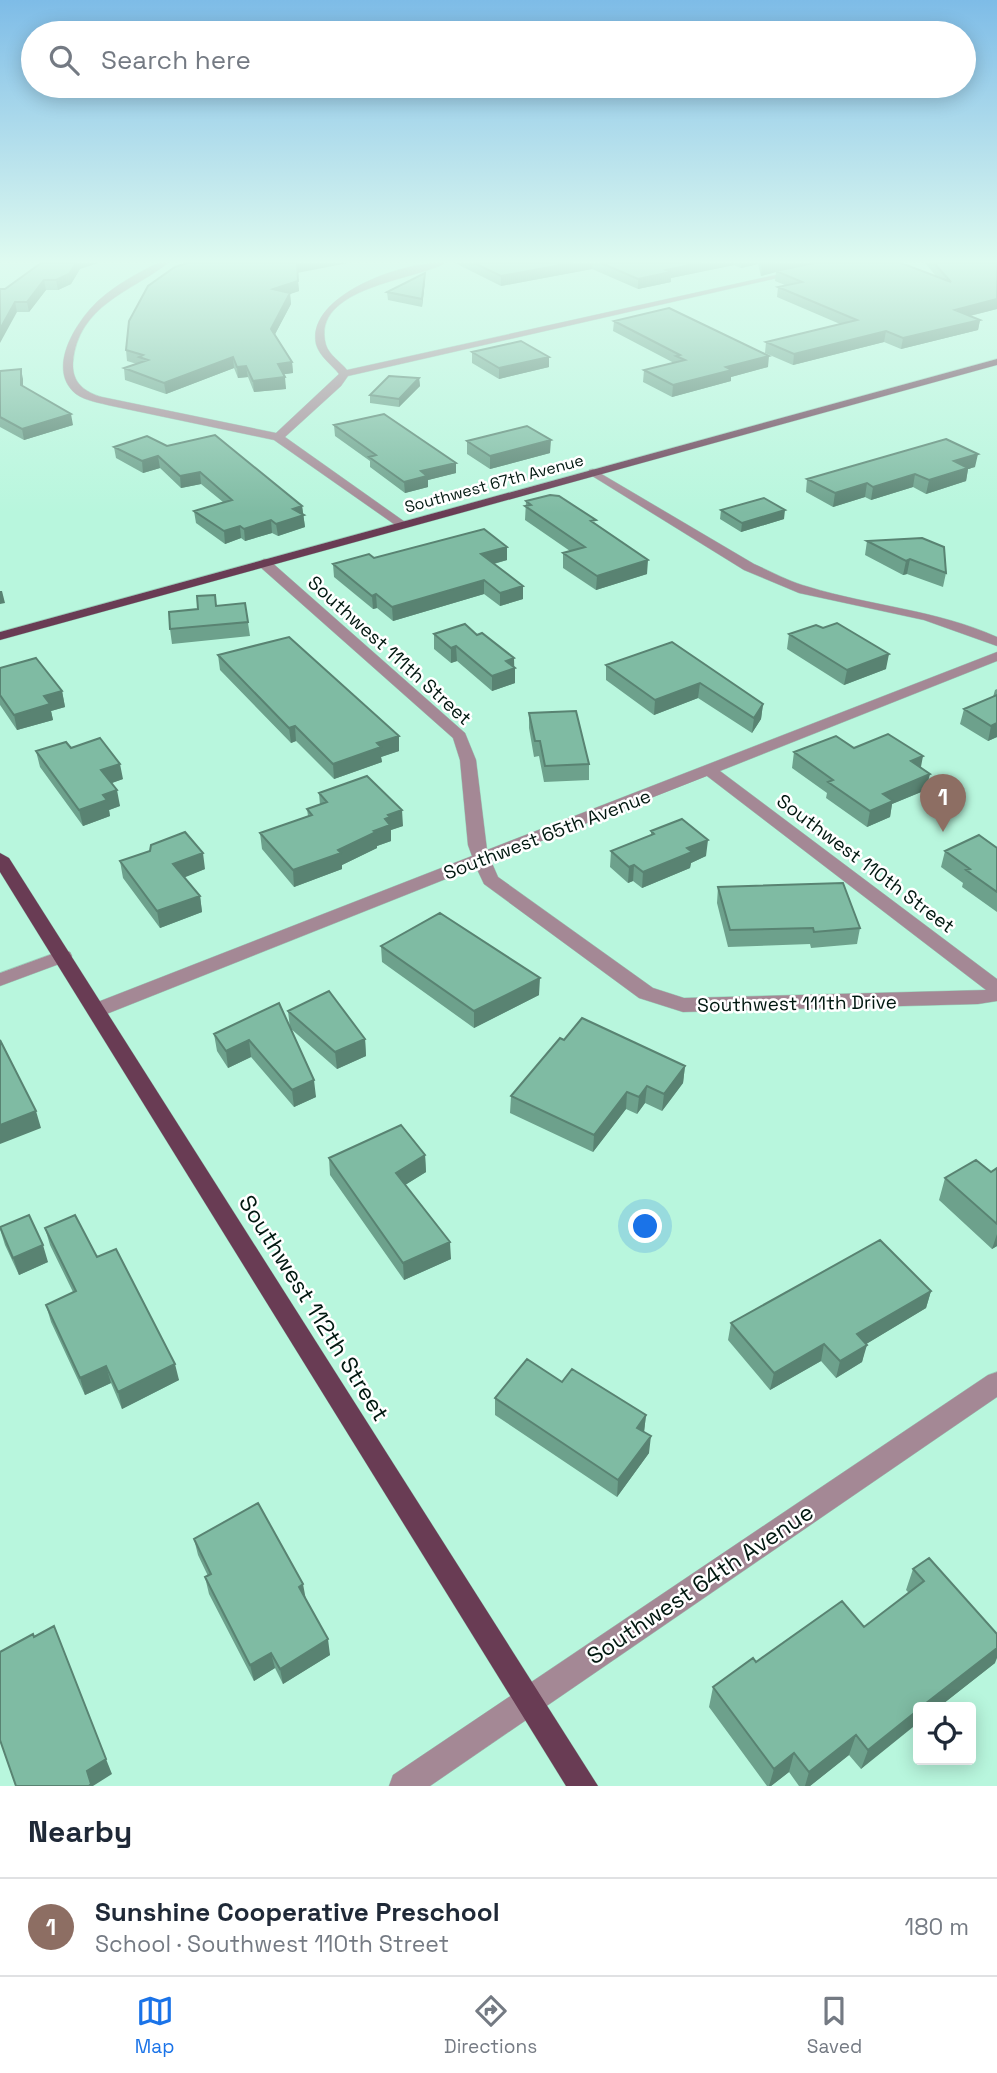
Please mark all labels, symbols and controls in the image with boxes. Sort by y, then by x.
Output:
search box [21,21,976,98]
icon: search [45,41,83,79]
text: Search here [101,43,251,77]
street label: Southwest 67th Avenue [402,449,586,518]
street label: Southwest 111th Street [302,570,477,731]
pin: 1 [920,774,966,832]
street label: Southwest 65th Avenue [440,783,654,886]
street label: Southwest 110th Street [773,789,959,937]
street label: Southwest 111th Drive [697,989,897,1018]
street label: Southwest 112th Street [232,1189,396,1427]
your location [628,1209,662,1243]
street label: Southwest 64th Avenue [581,1497,819,1671]
map controls [913,1702,976,1765]
button: locate [913,1702,976,1765]
text: Nearby [28,1812,132,1851]
text: Sunshine Cooperative Preschool [95,1895,500,1929]
text: 1 [46,1912,56,1942]
text: 180 m [905,1912,969,1942]
text: School · Southwest 110th Street [95,1929,449,1959]
tab: Map [135,1992,174,2059]
tab: Directions [444,1992,537,2059]
tab: Saved [807,1992,862,2059]

